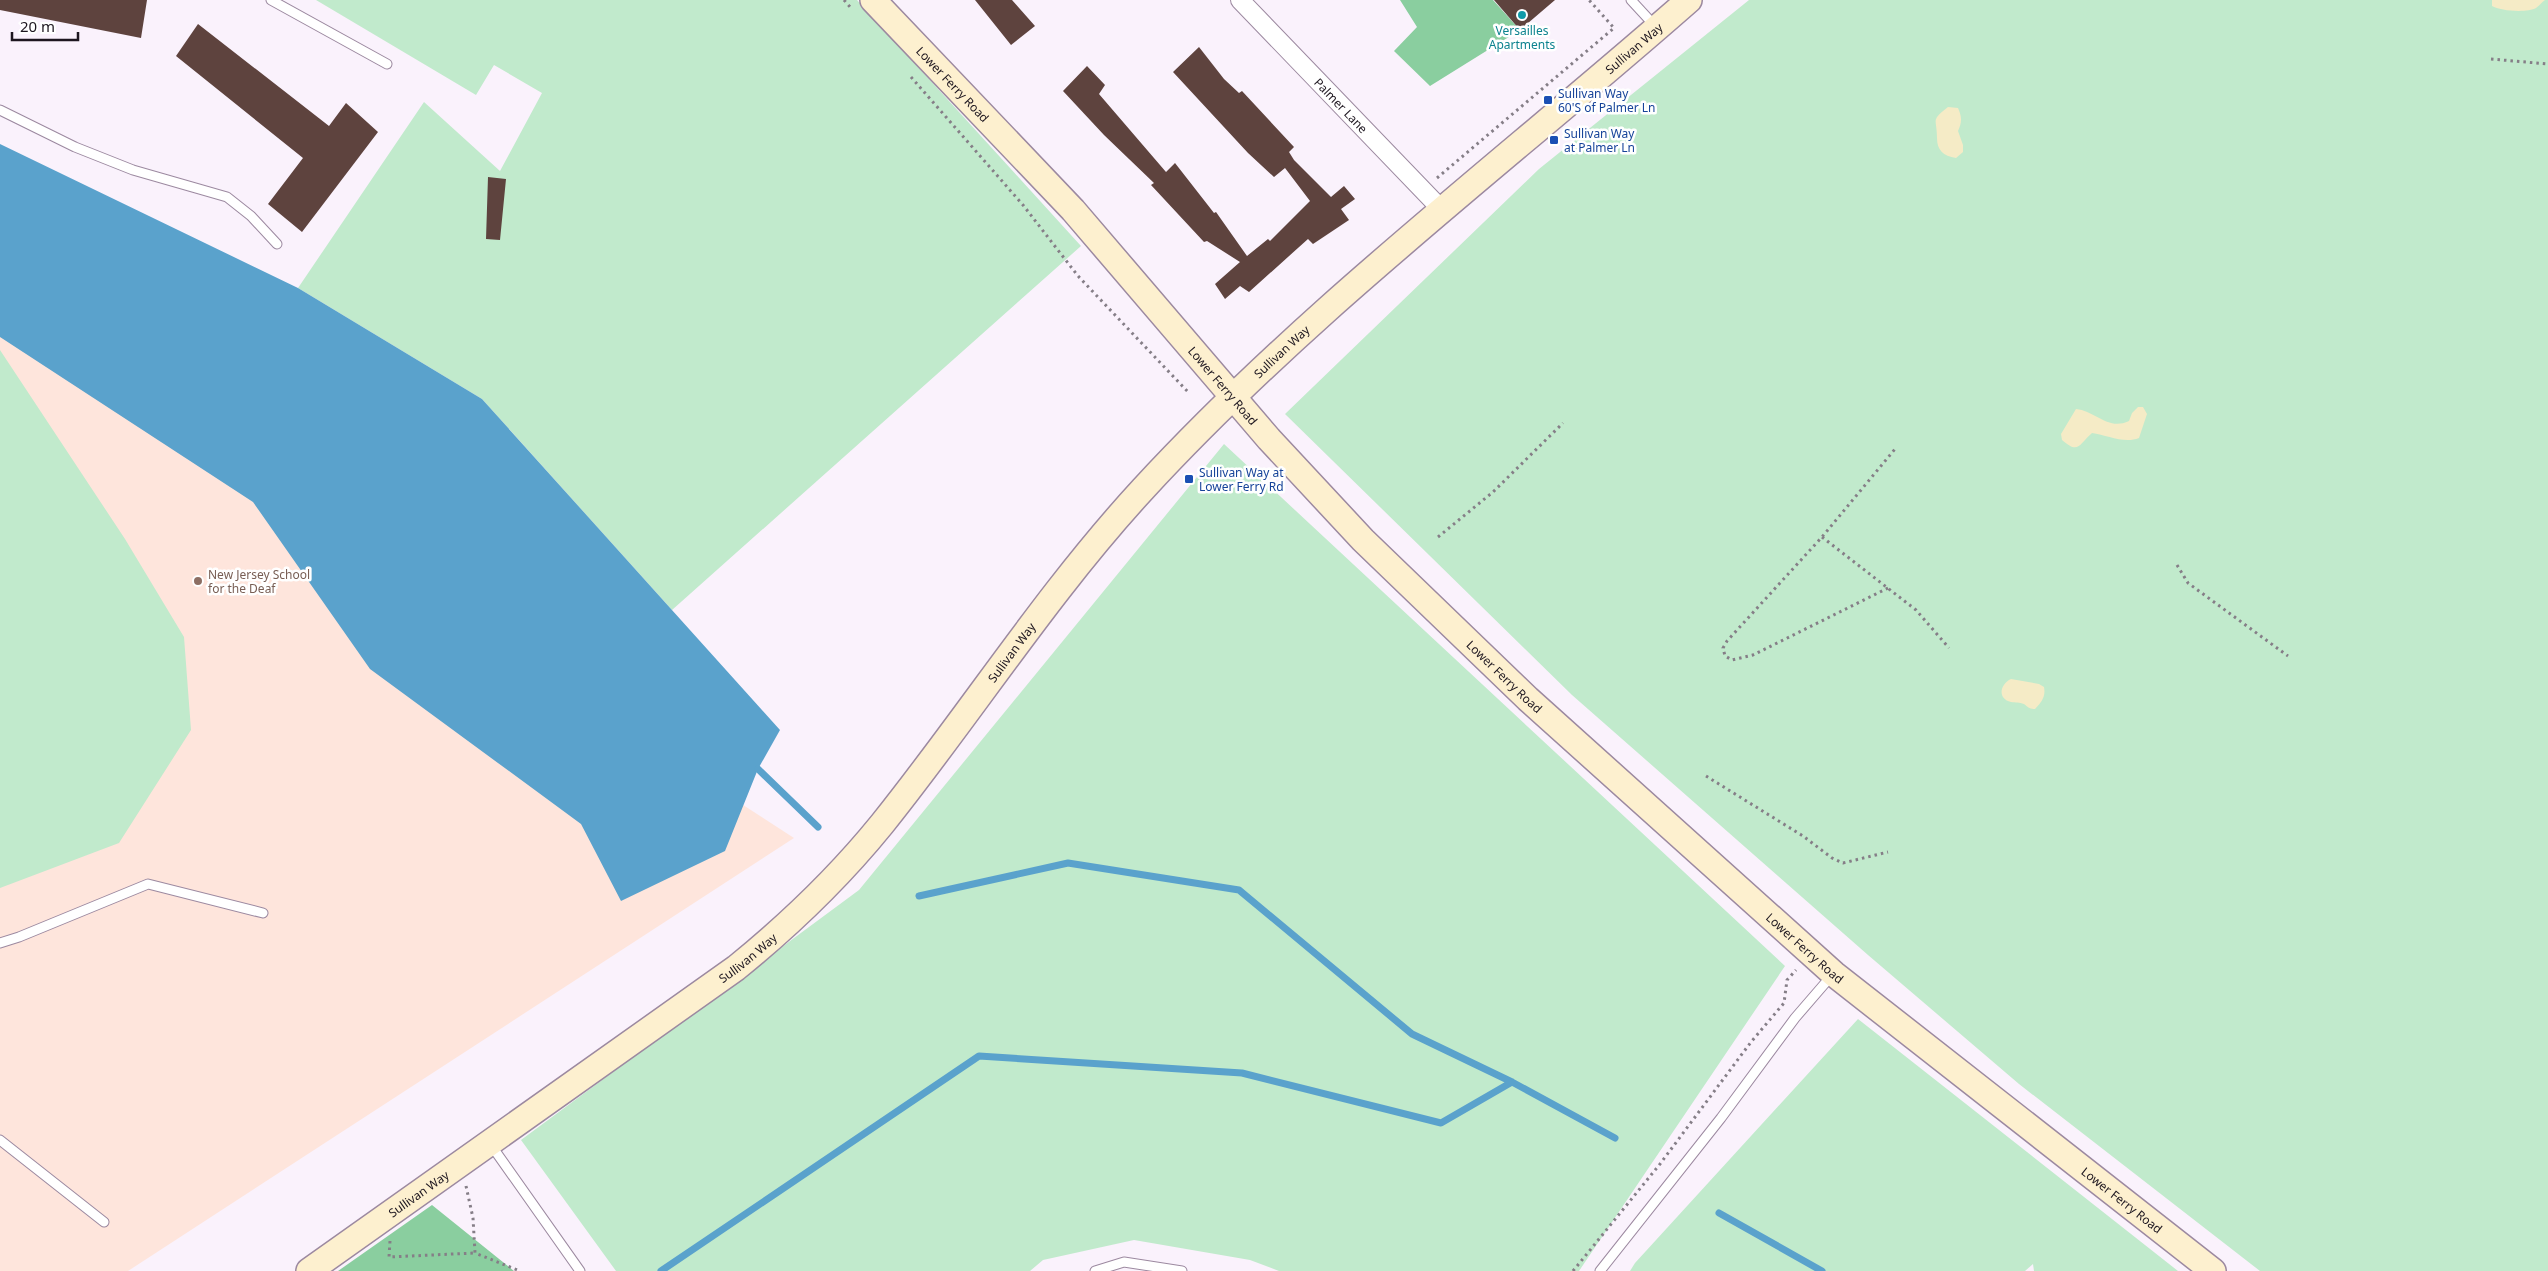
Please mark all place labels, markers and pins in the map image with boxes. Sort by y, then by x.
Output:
marker: Versailles Apartments [1516,9,1528,21]
place label: Versailles Apartments [1489,22,1556,53]
place label: Sullivan Way 60'S of Palmer Ln [1558,85,1656,116]
marker: Sullivan Way 60'S of Palmer Ln [1542,94,1554,106]
place label: Sullivan Way at Palmer Ln [1564,125,1635,156]
marker: Sullivan Way at Palmer Ln [1548,134,1560,146]
place label: Sullivan Way at Lower Ferry Rd [1199,464,1284,495]
marker: Sullivan Way at Lower Ferry Rd [1183,473,1195,485]
place label: New Jersey School for the Deaf [208,566,310,597]
marker: New Jersey School for the Deaf [192,575,204,587]

